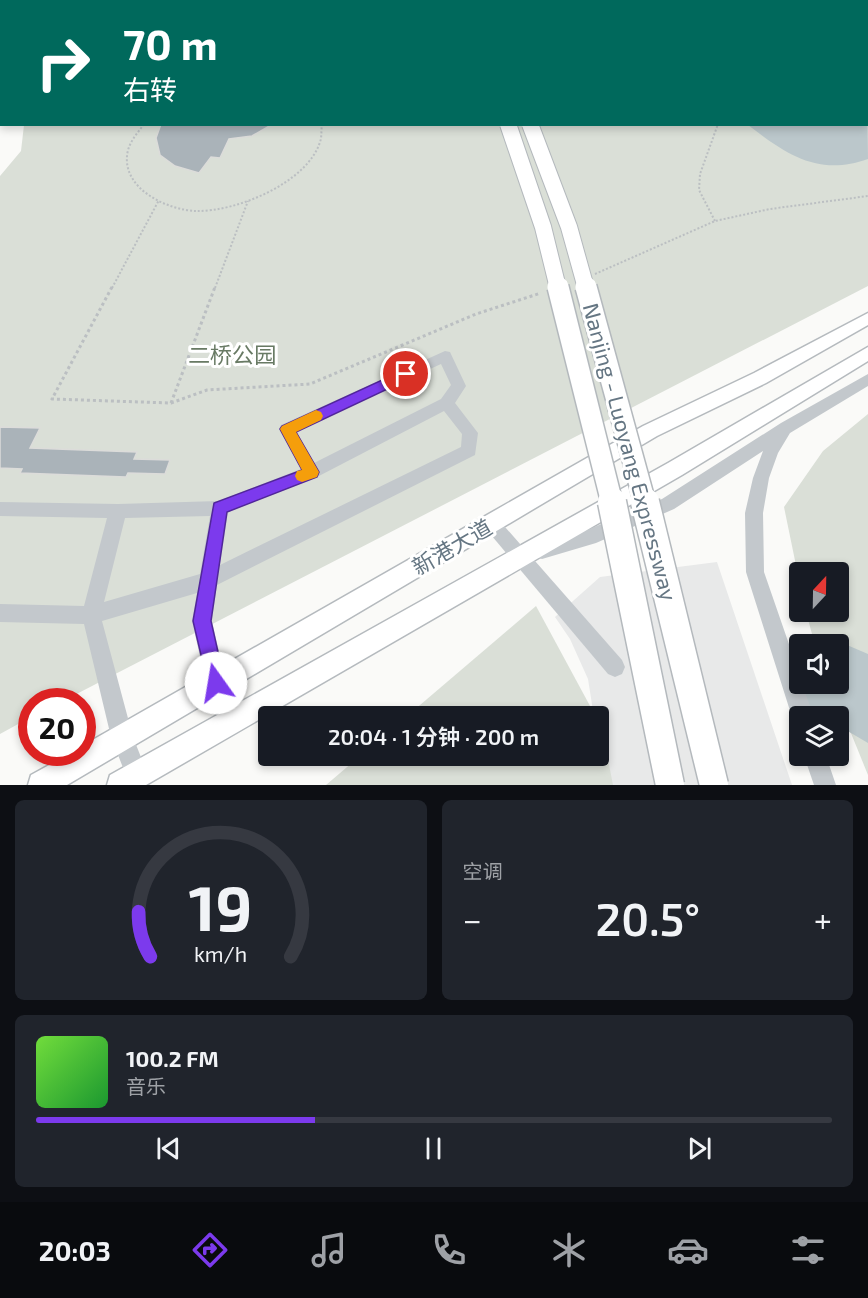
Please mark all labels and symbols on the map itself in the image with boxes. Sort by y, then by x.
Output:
street label: Nanjing - Luoyang Expressway [578,300,683,604]
park label: 二桥公园 [188,341,276,367]
pin [380,348,431,399]
street label: 新港大道 [407,513,496,579]
north arrow [789,562,849,622]
position arrow [184,651,248,715]
speed limit sign: 20 [18,688,96,766]

